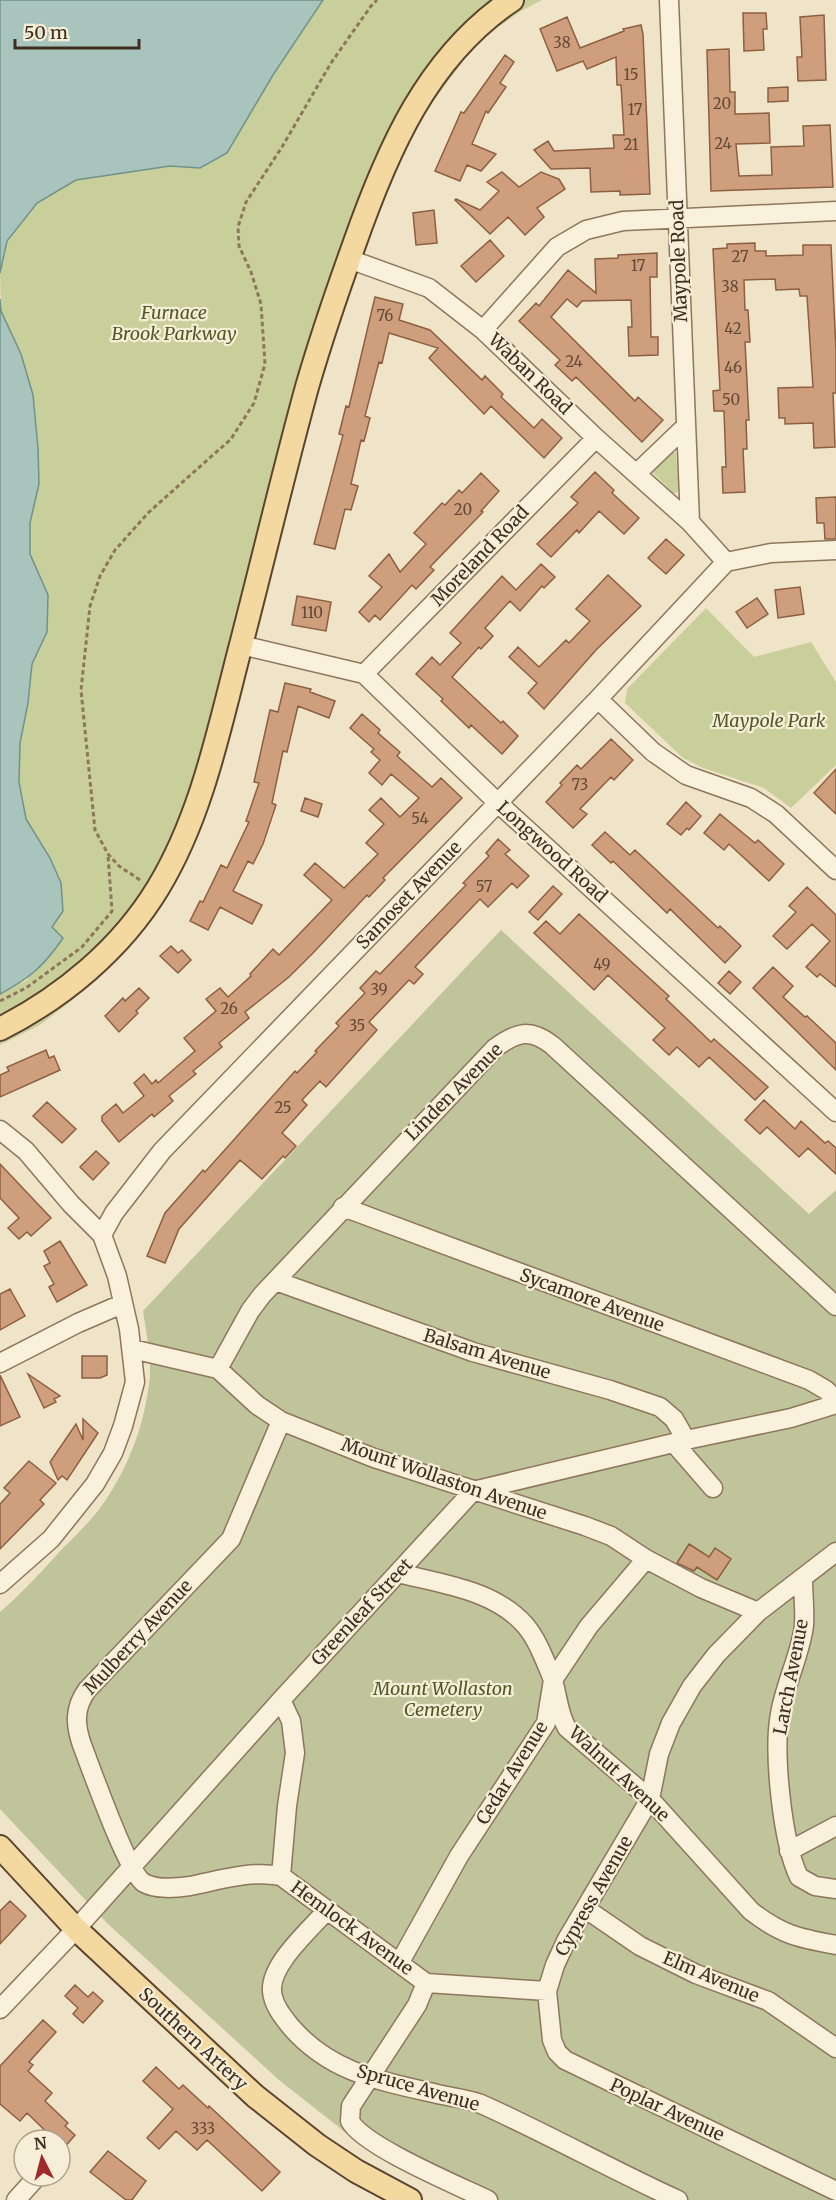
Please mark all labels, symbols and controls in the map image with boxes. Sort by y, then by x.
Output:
scale bar [15,12,140,50]
text: 50 m [24,21,68,44]
house number: 38 [553,33,571,52]
house number: 15 [623,65,639,84]
house number: 20 [713,94,731,113]
house number: 17 [628,100,643,119]
house number: 24 [714,134,732,153]
house number: 21 [623,135,639,154]
street label: Maypole Road [665,199,692,323]
house number: 27 [732,247,749,266]
house number: 17 [631,256,646,275]
house number: 38 [721,277,739,296]
park label: Furnace Brook Parkway [111,301,237,345]
house number: 76 [377,306,393,325]
house number: 42 [724,319,742,338]
street label: Waban Road [483,327,577,419]
house number: 24 [565,352,583,371]
house number: 46 [724,358,742,377]
house number: 50 [722,390,740,409]
street label: Moreland Road [426,500,534,611]
house number: 20 [454,500,472,519]
house number: 110 [301,603,323,622]
park label: Maypole Park [712,709,826,732]
house number: 73 [572,775,588,794]
street label: Longwood Road [492,796,612,907]
house number: 54 [411,809,429,828]
street label: Samoset Avenue [351,836,466,954]
house number: 57 [476,877,493,896]
house number: 49 [593,955,611,974]
house number: 39 [370,980,388,999]
house number: 26 [220,999,238,1018]
house number: 35 [349,1016,365,1035]
street label: Linden Avenue [400,1038,507,1145]
house number: 25 [274,1098,292,1117]
street label: Sycamore Avenue [517,1263,668,1336]
street label: Balsam Avenue [421,1323,554,1384]
street label: Mount Wollaston Avenue [338,1432,550,1525]
street label: Greenleaf Street [306,1553,417,1670]
street label: Mulberry Avenue [78,1574,197,1699]
street label: Larch Avenue [768,1617,813,1737]
park label: Mount Wollaston Cemetery [372,1677,513,1721]
street label: Cedar Avenue [471,1717,552,1829]
street label: Walnut Avenue [563,1720,675,1826]
street label: Cypress Avenue [550,1831,637,1960]
street label: Hemlock Avenue [287,1875,418,1980]
street label: Elm Avenue [660,1946,763,2007]
street label: Southern Artery [134,1982,253,2095]
street label: Spruce Avenue [354,2059,482,2116]
street label: Poplar Avenue [606,2073,728,2146]
house number: 333 [191,2119,215,2138]
north arrow [12,2128,72,2188]
text: N [33,2132,48,2154]

